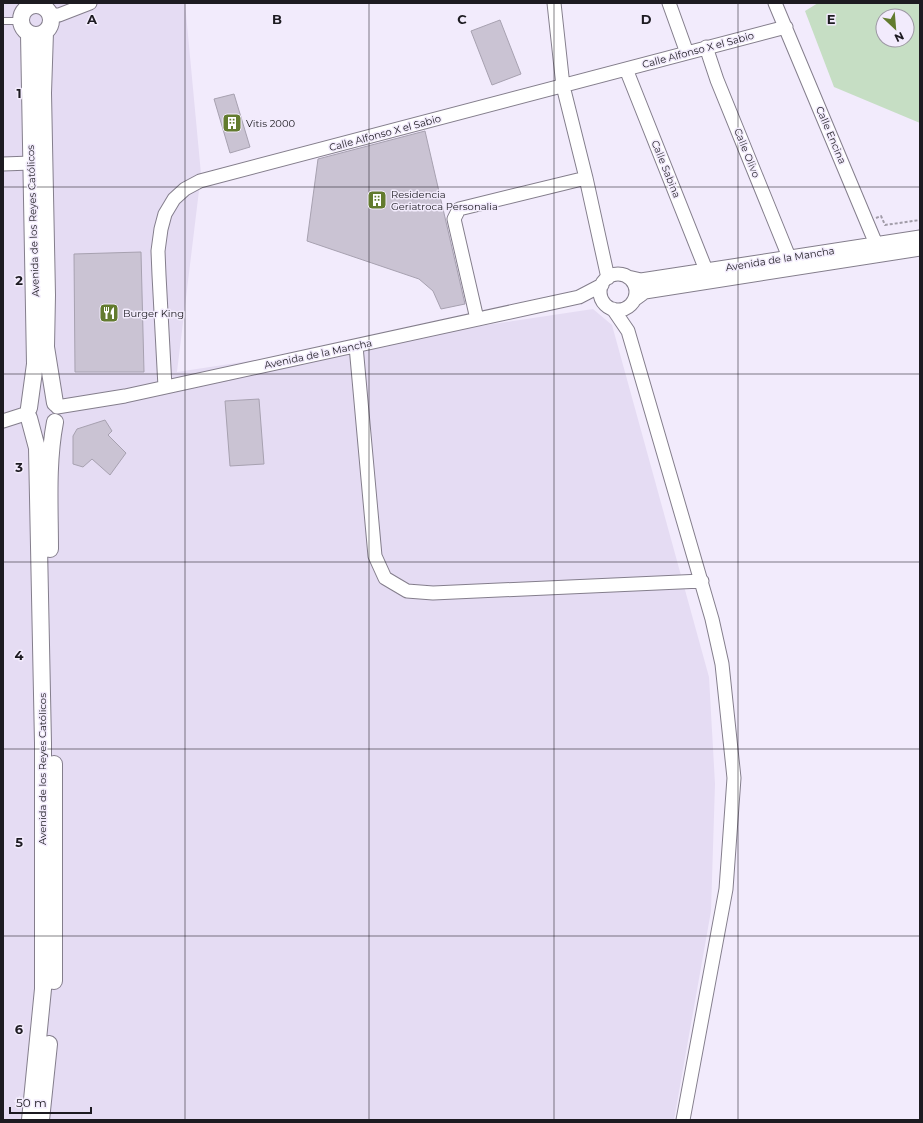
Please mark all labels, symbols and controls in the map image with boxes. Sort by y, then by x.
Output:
north arrow [875,8,915,48]
text: A [86,11,98,27]
text: B [272,11,282,27]
text: C [457,11,467,27]
text: D [641,11,652,27]
text: E [827,11,836,27]
street label: Calle Alfonso X el Sabio [641,29,755,71]
text: N [892,29,906,45]
text: 1 [16,85,22,101]
street label: Calle Encina [813,104,849,166]
building icon: Vitis 2000 [221,112,243,134]
street label: Calle Alfonso X el Sabio [328,112,442,154]
place label: Vitis 2000 [246,117,296,130]
street label: Calle Olivo [731,126,763,180]
street label: Calle Sabina [649,138,683,200]
street label: Avenida de los Reyes Católicos [24,145,42,297]
place label: Residencia Geriatroca Personalia [391,188,498,213]
building icon: Residencia Geriatroca Personalia [366,189,388,211]
street label: Avenida de la Mancha [725,244,835,274]
text: 2 [15,272,23,288]
restaurant icon: Burger King [98,302,120,324]
place label: Burger King [123,307,184,320]
street label: Avenida de la Mancha [263,336,373,372]
text: 3 [14,459,23,475]
text: 4 [15,647,24,663]
street label: Avenida de los Reyes Católicos [36,693,49,845]
text: 5 [15,834,23,850]
text: 6 [15,1021,24,1037]
scale bar [10,1089,91,1115]
text: 50 m [16,1095,47,1110]

